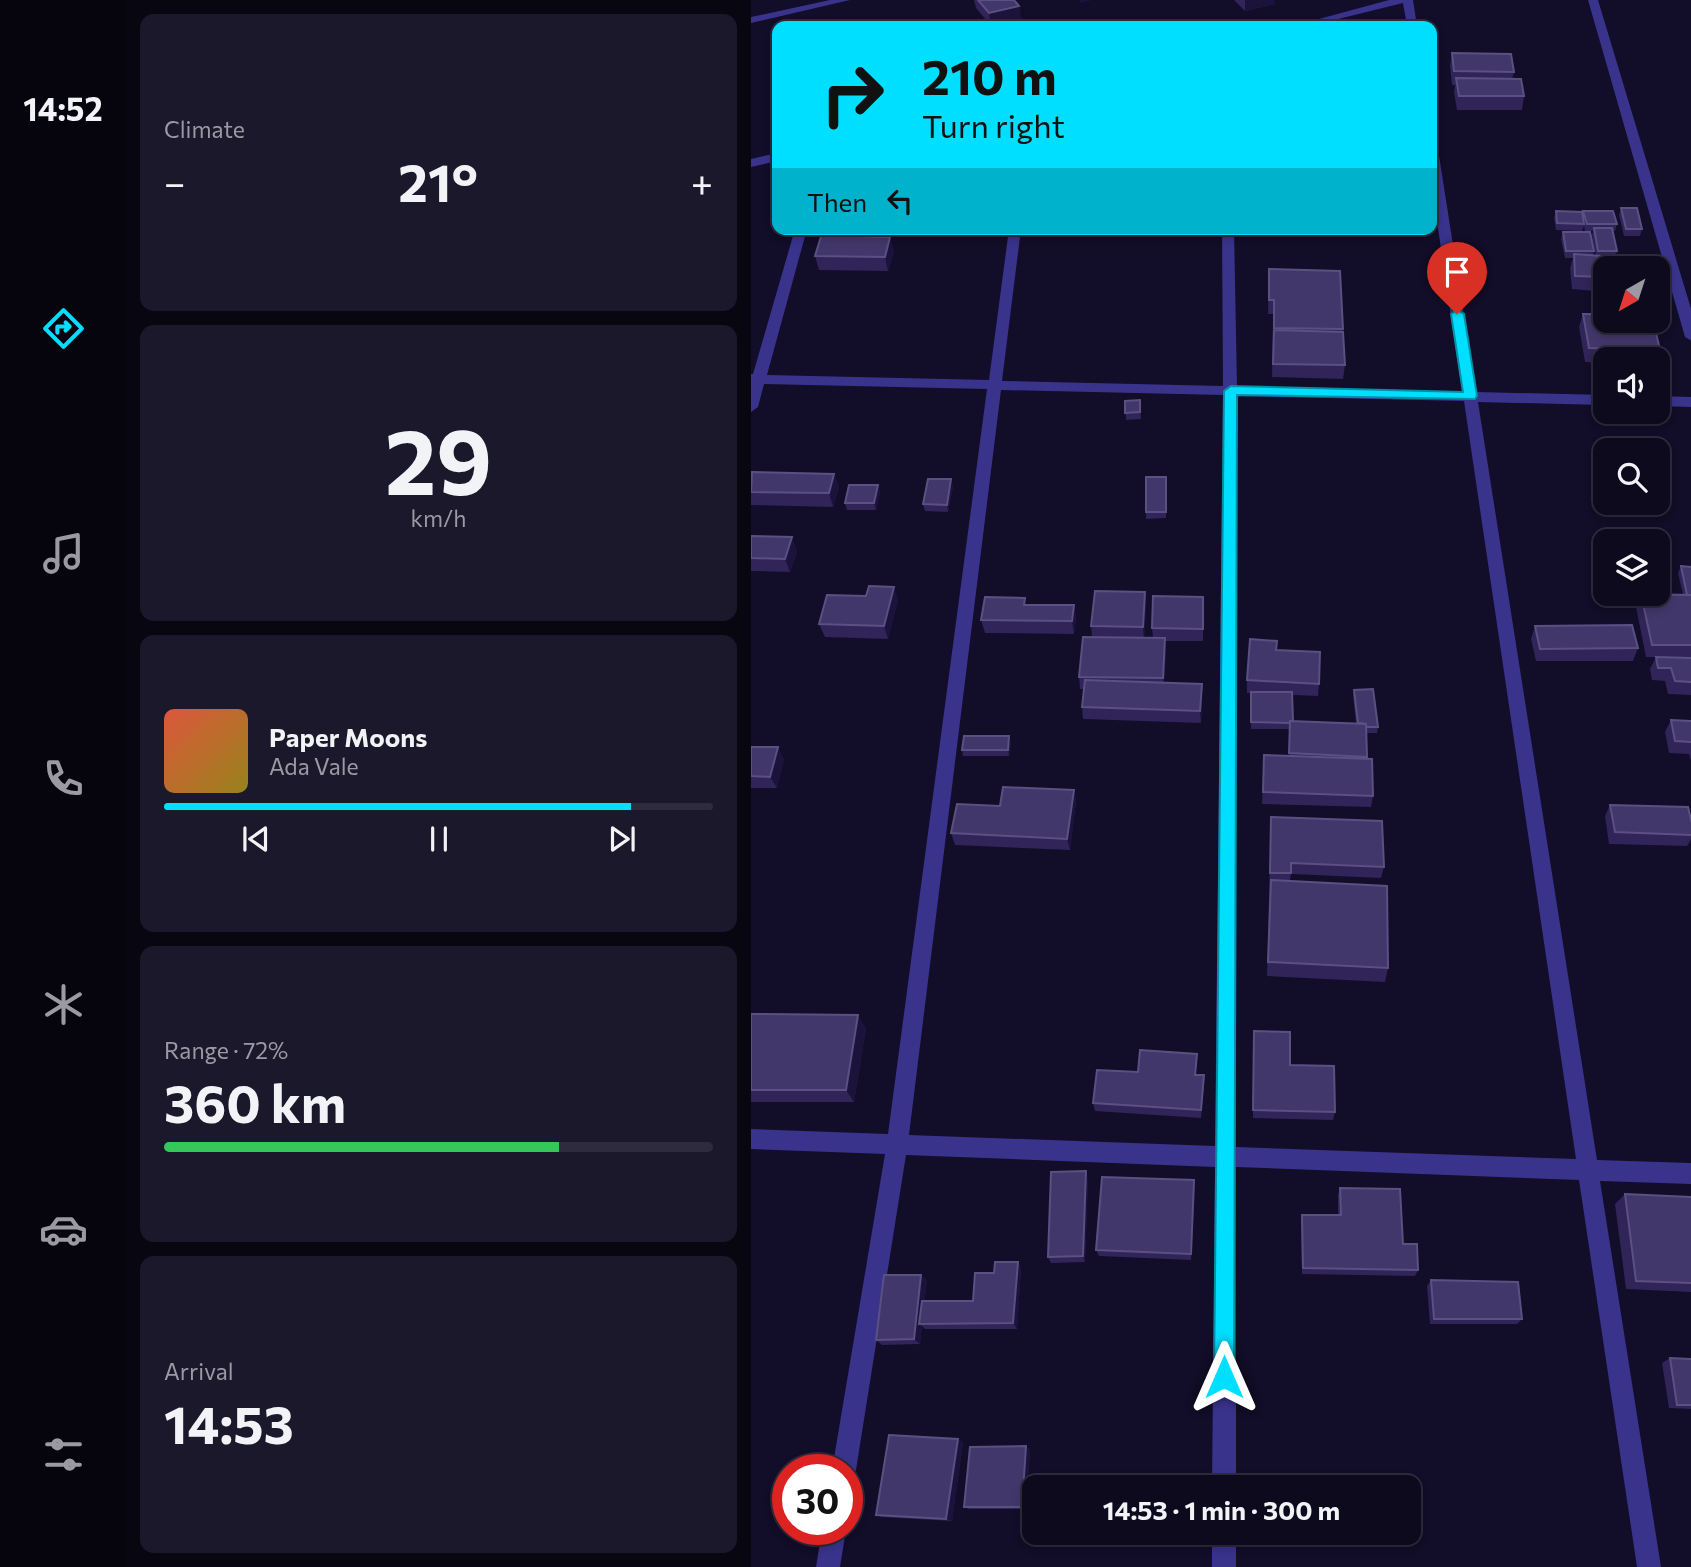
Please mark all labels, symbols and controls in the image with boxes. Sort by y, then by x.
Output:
text: 210 m [922,45,1057,105]
icon: right [807,49,898,140]
text: 14:52 [23,88,103,128]
text: Turn right [922,105,1065,145]
text: Climate [164,115,245,143]
text: 21° [398,149,478,213]
text: − [164,158,186,205]
text: + [691,158,713,205]
icon: left [881,182,919,220]
text: Then [807,186,867,217]
pin [1427,242,1487,314]
icon: arrive [1438,253,1476,291]
north arrow [1593,256,1670,332]
map controls [1593,256,1670,606]
icon: directions [39,304,88,353]
button: sound [1593,347,1670,424]
text: 29 [385,402,492,514]
button: search [1593,438,1670,515]
text: km/h [411,504,466,532]
icon: music [39,529,88,578]
button: layers [1593,529,1670,606]
text: Paper Moons [269,721,427,752]
text: Ada Vale [269,752,359,780]
icon: phone [39,754,88,803]
icon: previous [237,820,275,858]
icon: pause [420,820,458,858]
icon: next [603,820,641,858]
icon: climate [39,980,88,1029]
text: Range · 72% [164,1036,288,1064]
text: 360 km [164,1070,346,1134]
icon: car [39,1205,88,1254]
position arrow [1187,1340,1261,1414]
text: Arrival [164,1357,234,1385]
text: 14:53 [164,1391,294,1455]
icon: filters [39,1430,88,1479]
speed limit sign: 30 [772,1454,863,1545]
text: 14:53 · 1 min · 300 m [1103,1494,1340,1525]

